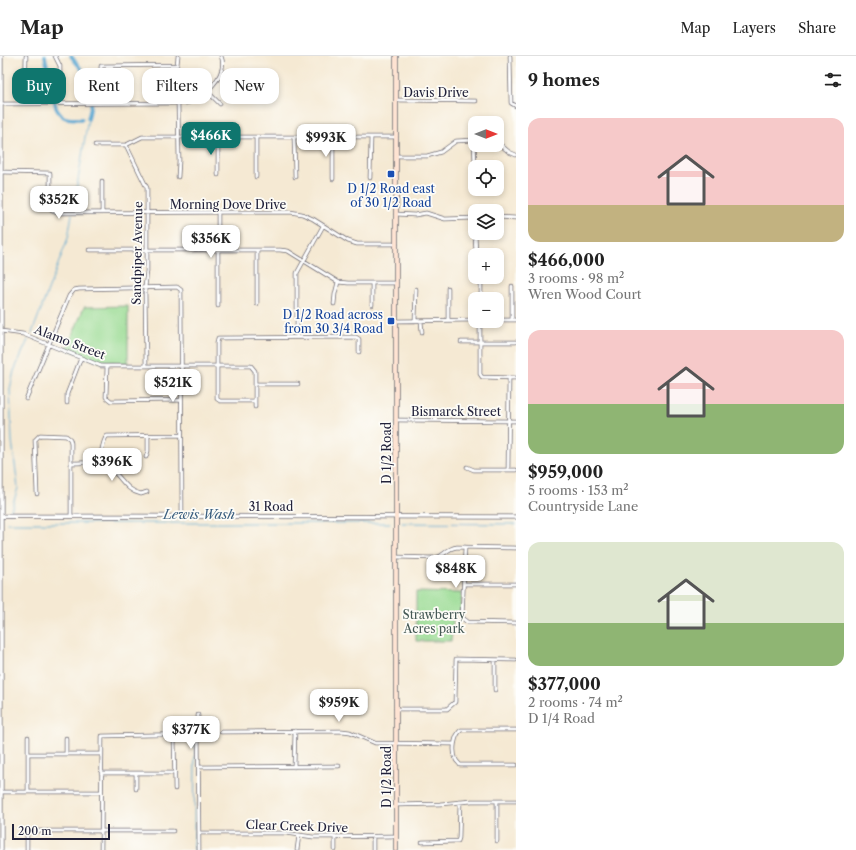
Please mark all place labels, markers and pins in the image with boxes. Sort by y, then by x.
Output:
pin: $466K [183,122,239,156]
pin: $993K [298,124,354,158]
marker: D 1/2 Road east of 30 1/2 Road [386,169,396,179]
place label: D 1/2 Road east of 30 1/2 Road [347,181,436,210]
pin: $352K [31,186,87,220]
pin: $356K [183,225,239,259]
place label: D 1/2 Road across from 30 3/4 Road [282,307,384,336]
marker: D 1/2 Road across from 30 3/4 Road [386,316,396,326]
pin: $521K [145,369,201,403]
pin: $396K [84,448,140,482]
pin: $848K [428,555,484,589]
pin: $959K [311,689,367,723]
pin: $377K [163,716,219,750]

